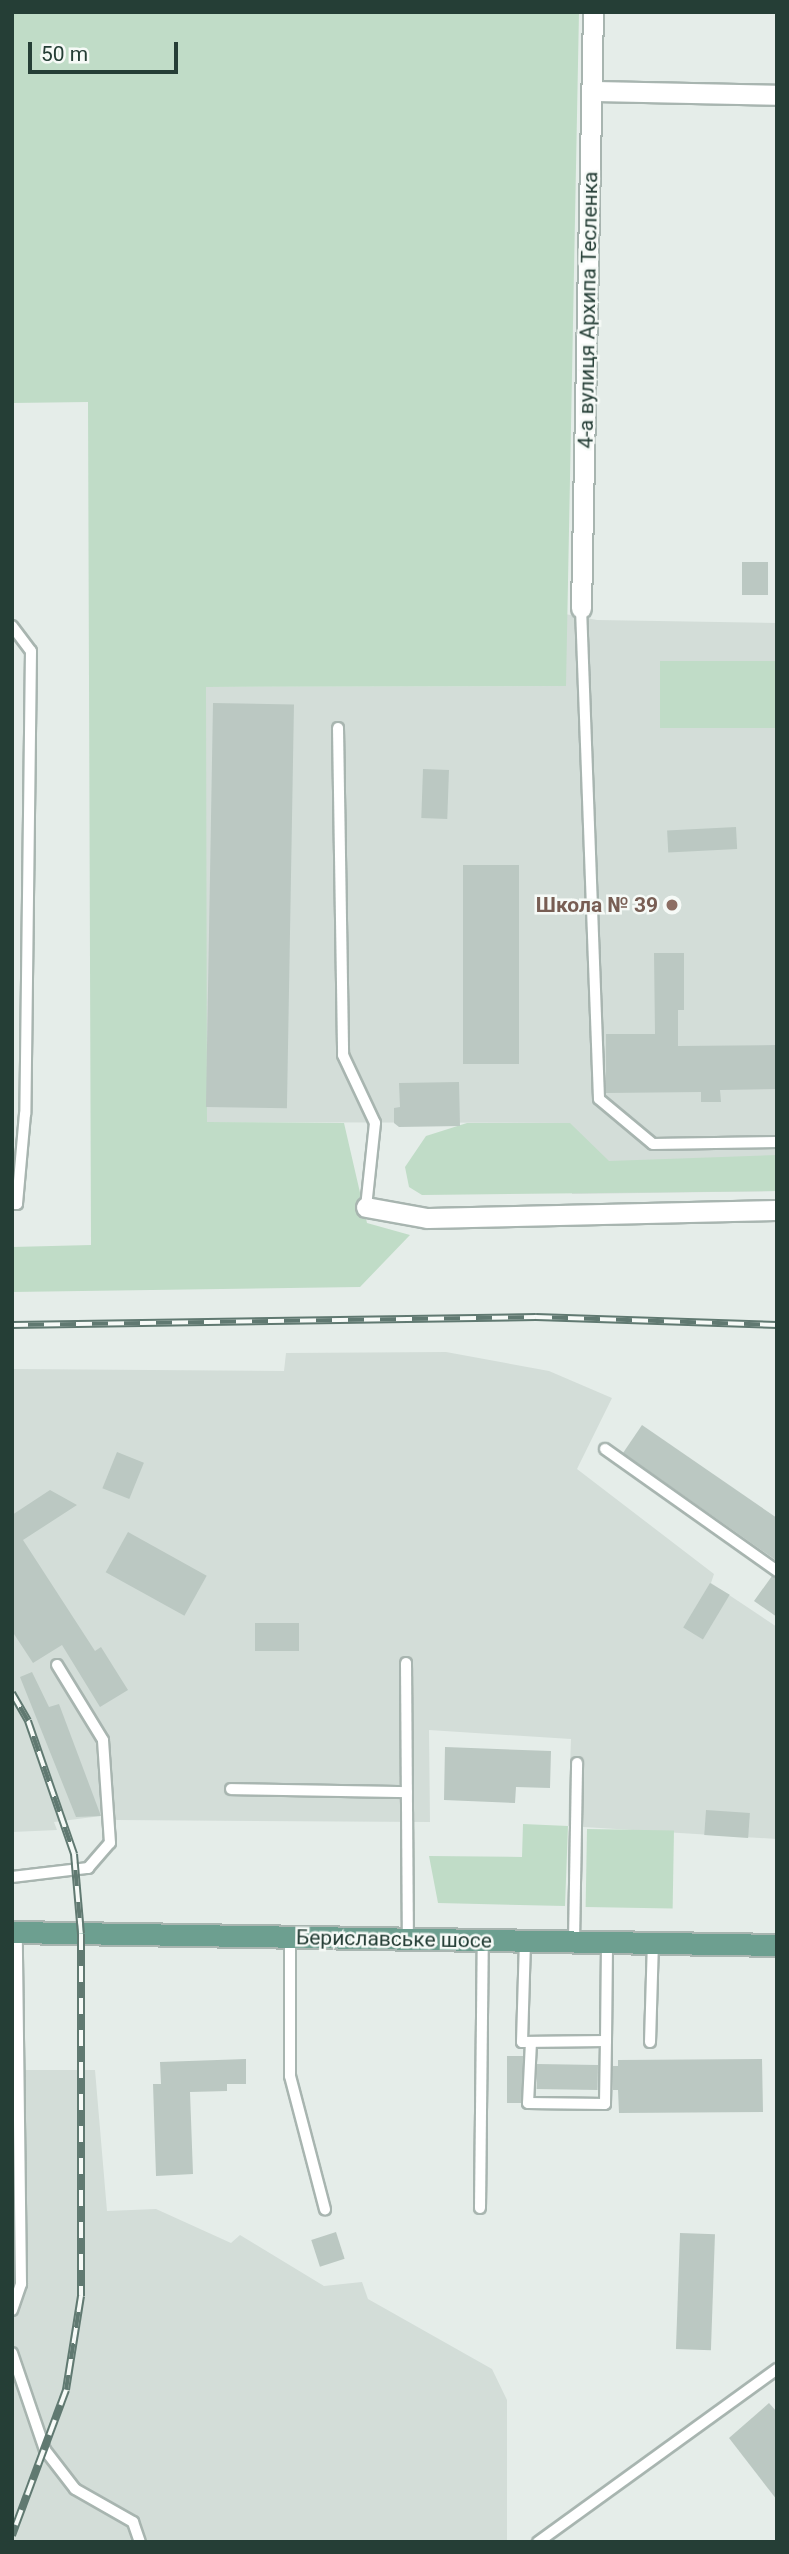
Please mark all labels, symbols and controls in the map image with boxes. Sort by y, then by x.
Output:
scale bar [32,28,182,72]
text: 50 m [41,42,88,66]
street label: 4-а вулиця Архипа Тесленка [573,171,603,449]
place label: Школа № 39 [536,892,658,918]
marker: Школа № 39 [664,897,680,913]
street label: Бериславське шосе [296,1925,492,1953]

